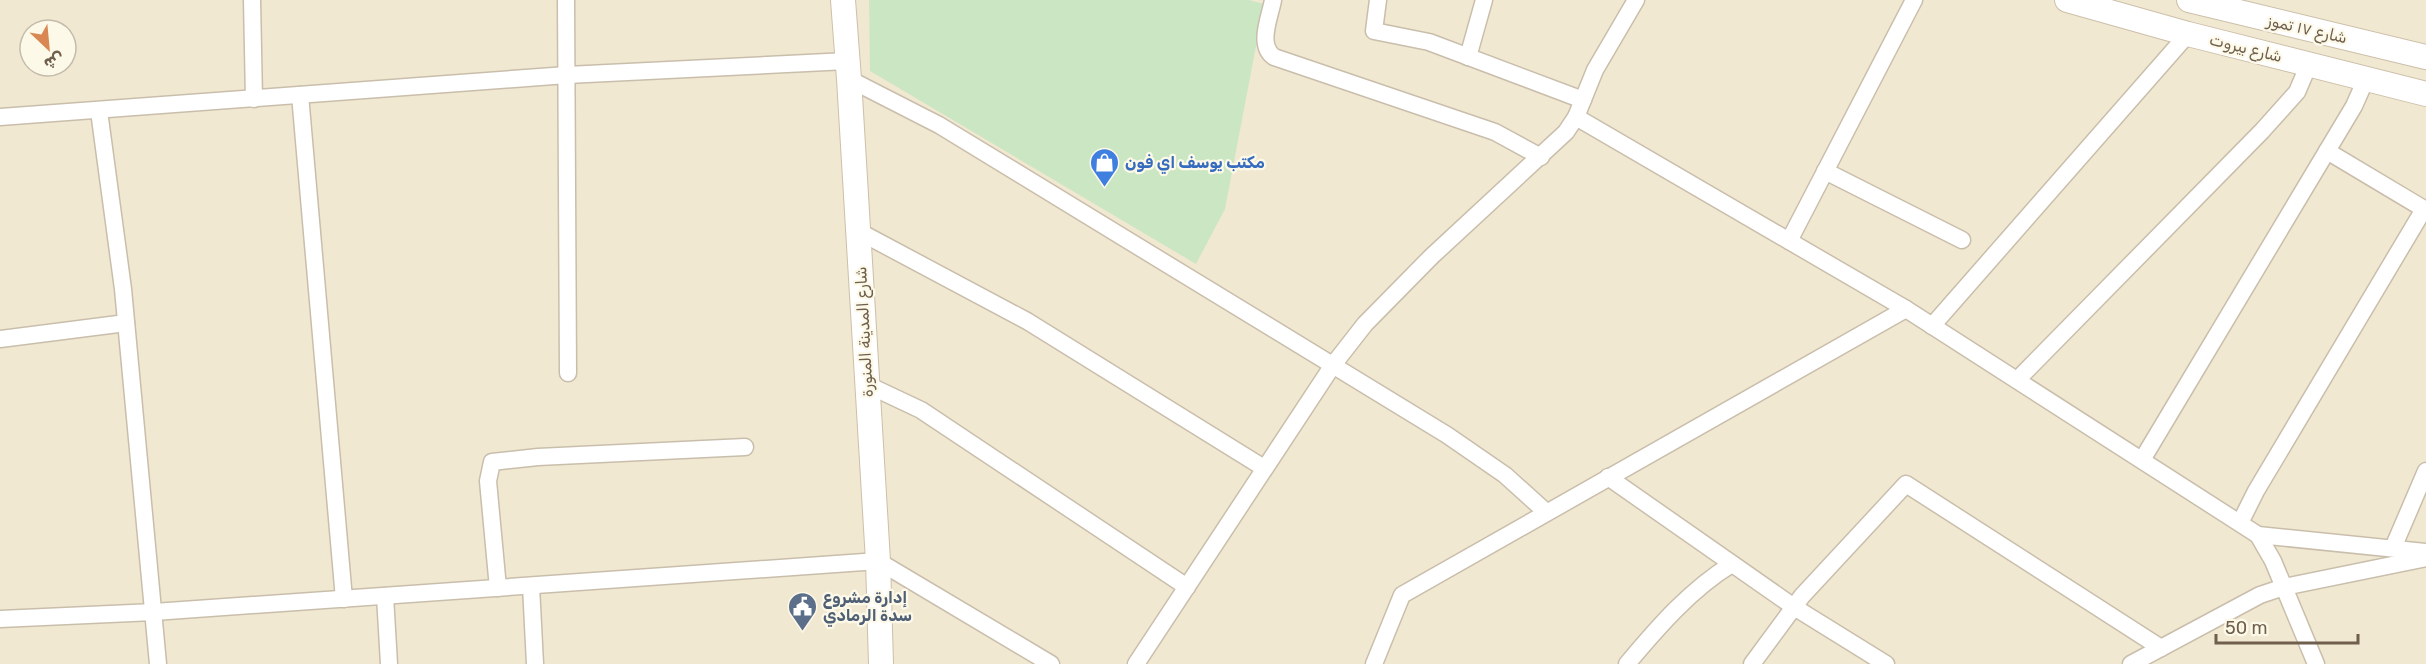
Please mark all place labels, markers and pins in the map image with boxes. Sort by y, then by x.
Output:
shop icon: مكتب يوسف اي فون [1088,146,1120,188]
place label: مكتب يوسف اي فون [1125,153,1265,174]
place label: إدارة مشروع سدة الرمادي [823,588,912,627]
public building icon: إدارة مشروع سدة الرمادي [786,590,818,632]

